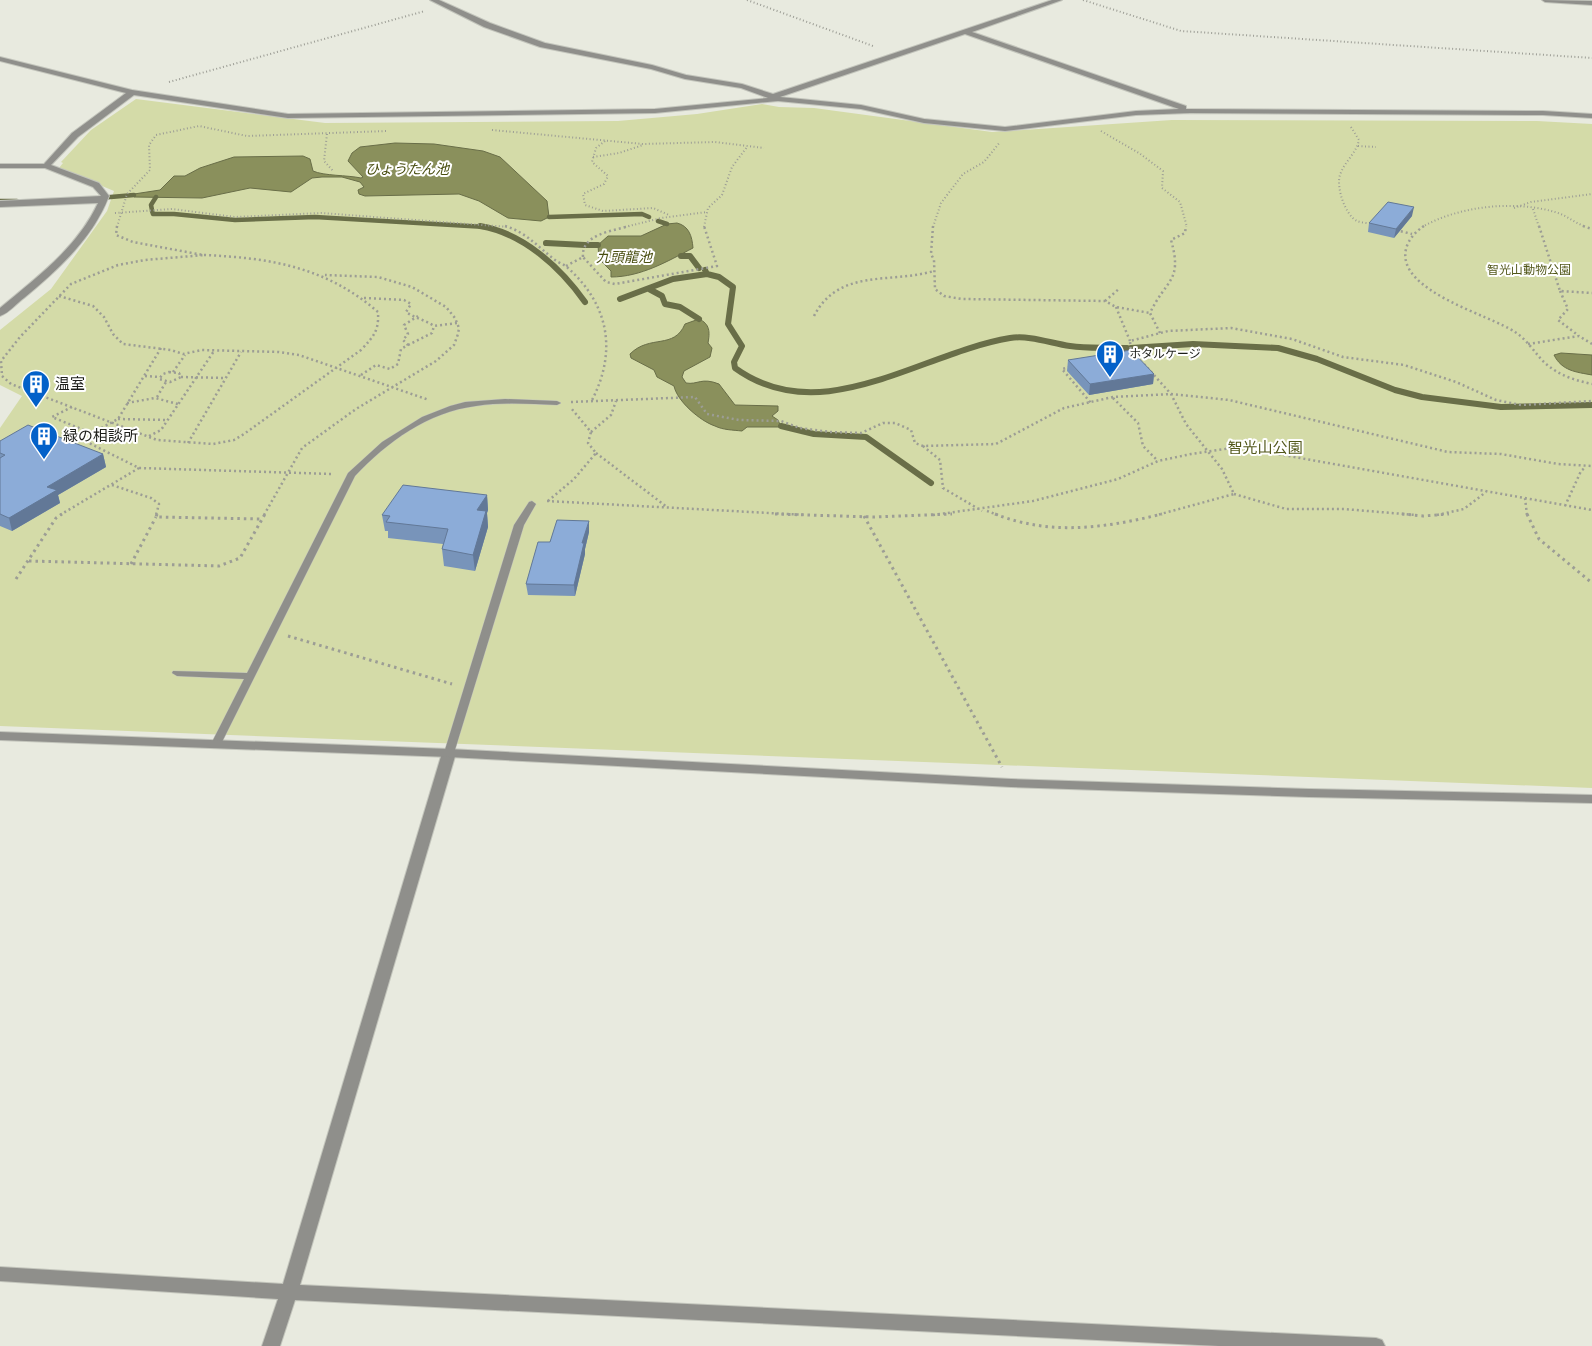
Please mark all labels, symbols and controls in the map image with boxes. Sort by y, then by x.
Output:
water label: ひょうたん池 [365,160,451,178]
water label: 九頭龍池 [596,248,654,266]
park label: 智光山動物公園 [1487,262,1571,277]
building icon: ホタルケージ [1095,339,1125,378]
place label: ホタルケージ [1129,346,1201,361]
building icon: 温室 [21,369,51,408]
place label: 温室 [55,374,85,393]
building icon: 緑の相談所 [29,421,59,460]
place label: 緑の相談所 [63,426,138,445]
park label: 智光山公園 [1227,438,1303,457]

